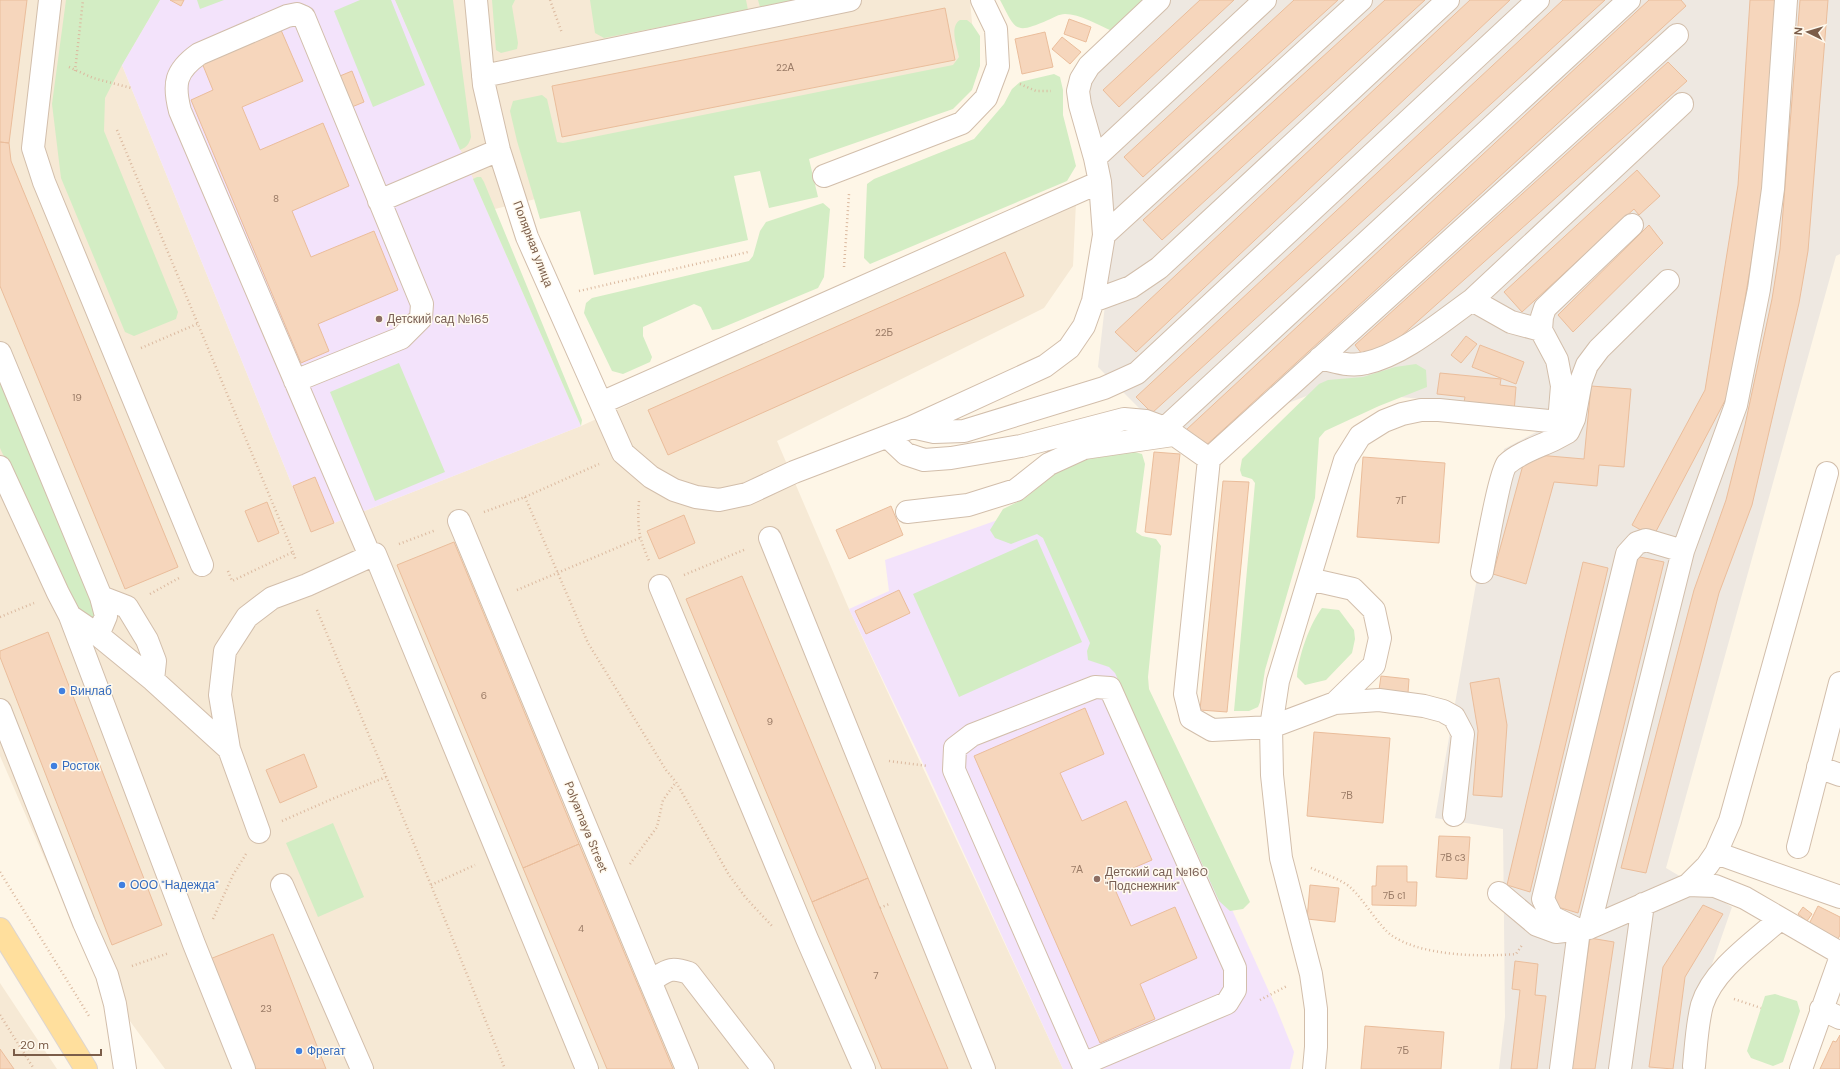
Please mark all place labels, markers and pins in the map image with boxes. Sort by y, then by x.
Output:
place label: Детский сад №165 [387,311,489,327]
marker: Детский сад №165 [374,314,384,324]
place label: Винлаб [70,683,112,699]
marker: Винлаб [57,686,67,696]
place label: Росток [62,758,100,774]
marker: Росток [49,761,59,771]
place label: Детский сад №160 "Подснежник" [1105,864,1208,894]
marker: Детский сад №160 "Подснежник" [1092,874,1102,884]
place label: ООО "Надежда" [130,877,219,893]
marker: ООО "Надежда" [117,880,127,890]
place label: Фрегат [307,1043,346,1059]
marker: Фрегат [294,1046,304,1056]

